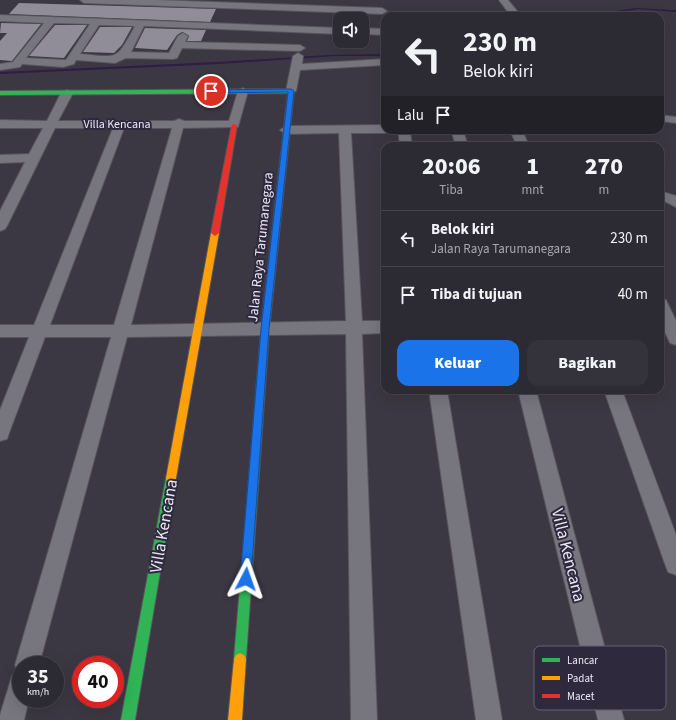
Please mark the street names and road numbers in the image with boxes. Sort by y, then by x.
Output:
street label: Villa Kencana [83,116,151,133]
street label: Jalan Raya Tarumanegara [243,171,279,323]
street label: Villa Kencana [144,477,184,575]
street label: Villa Kencana [545,506,591,604]

